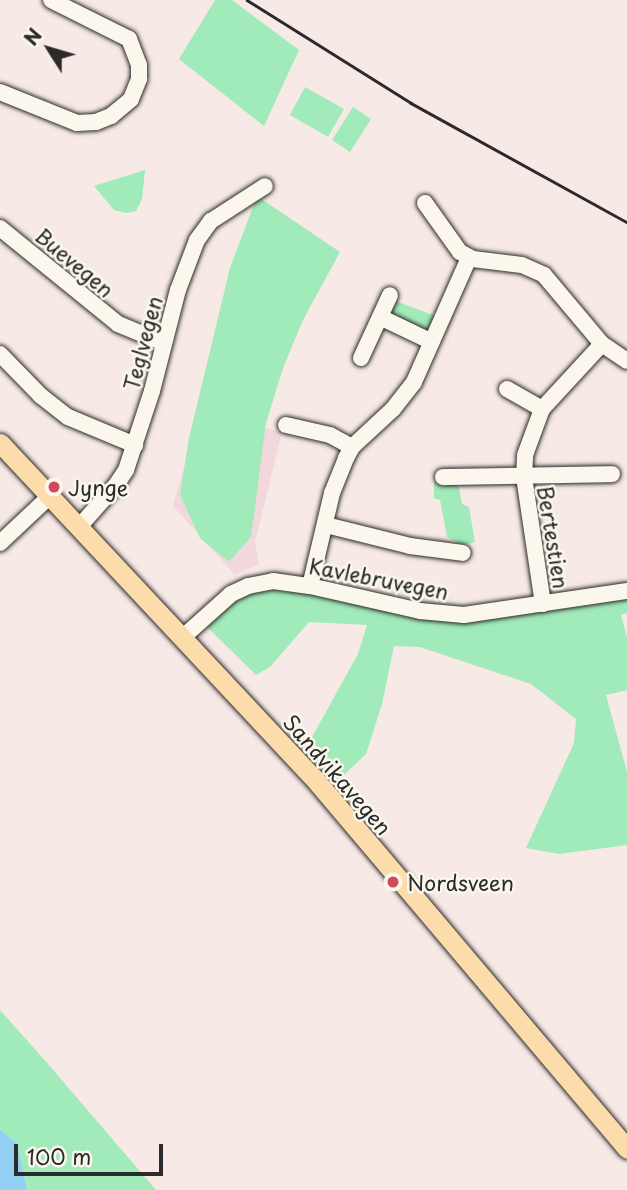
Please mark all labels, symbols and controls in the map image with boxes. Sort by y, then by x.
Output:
north arrow [14,14,84,84]
text: N [17,22,48,51]
street label: Buevegen [31,222,119,302]
street label: Teglvegen [117,293,167,393]
place label: Jynge [68,474,128,500]
marker: Jynge [46,479,62,495]
street label: Bertestien [533,484,575,590]
street label: Kavlebruvegen [307,552,451,604]
street label: Sandvikavegen [279,709,397,839]
place label: Nordsveen [407,869,514,895]
marker: Nordsveen [385,874,401,890]
scale bar [18,1130,166,1174]
text: 100 m [27,1140,91,1172]

